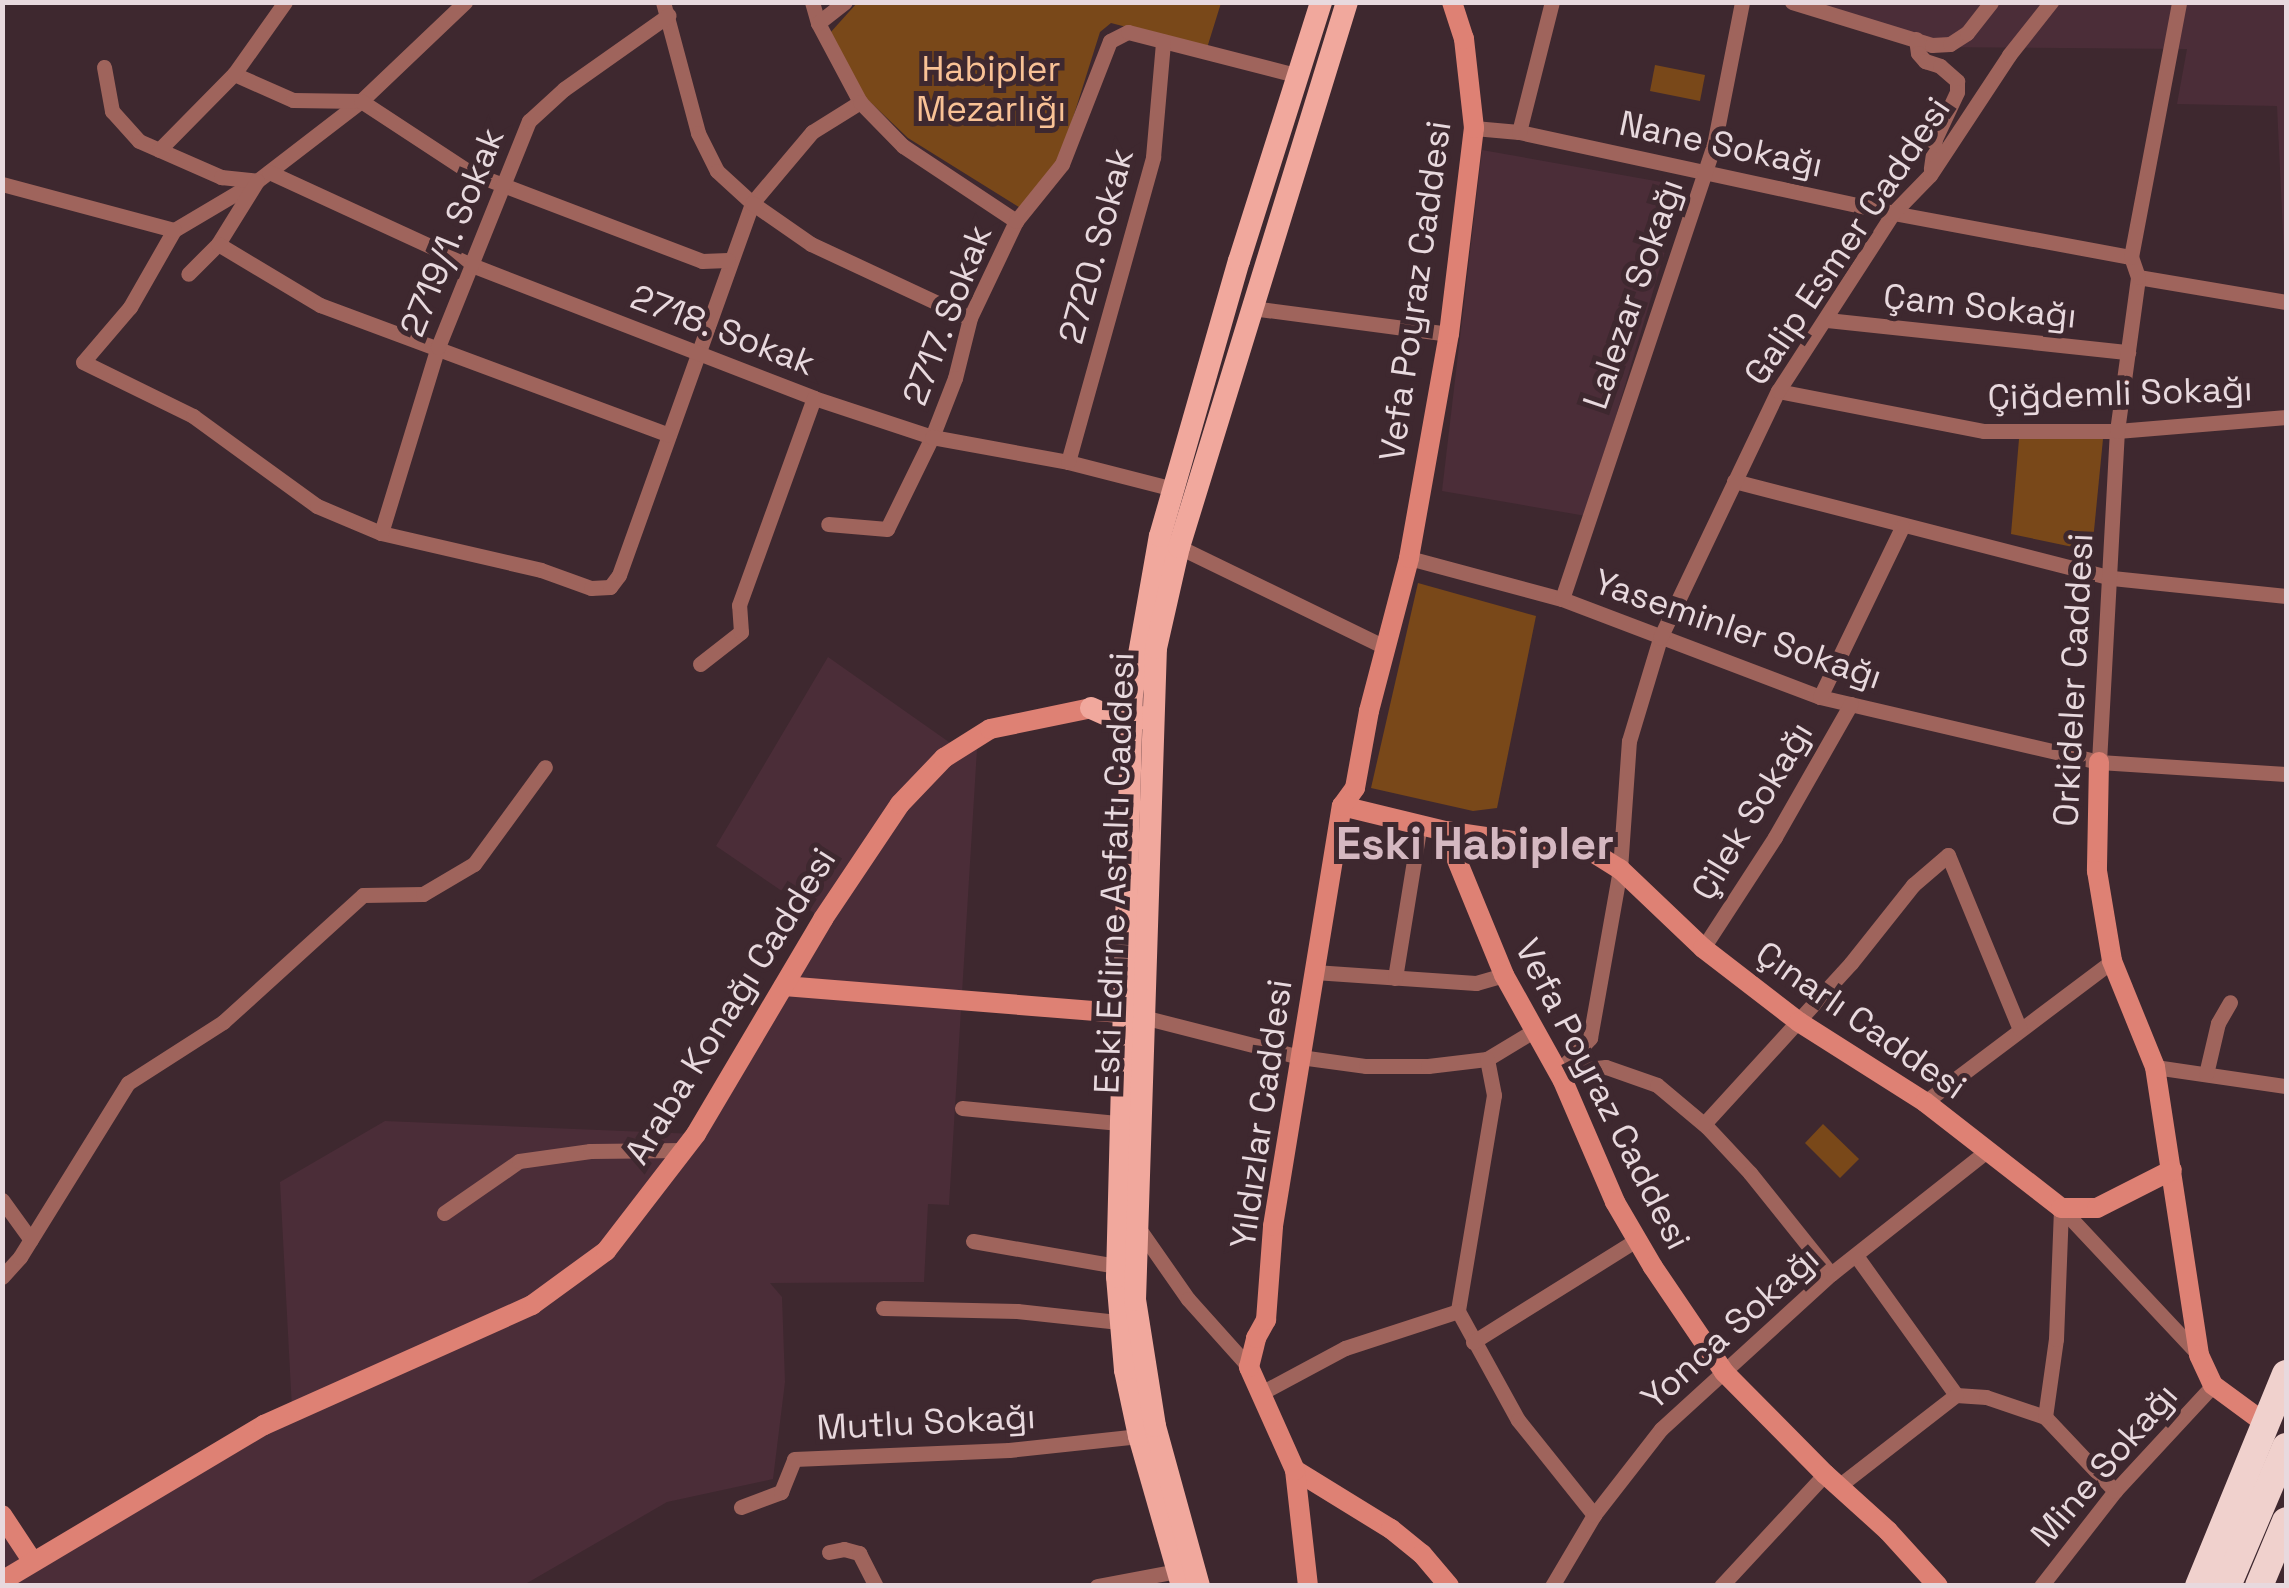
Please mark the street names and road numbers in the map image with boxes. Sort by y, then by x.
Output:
street label: Galip Esmer Caddesi [1735,89,1959,393]
street label: Nane Sokağı [1616,102,1826,186]
street label: Vefa Poyraz Caddesi [1370,118,1460,464]
street label: 2719/1. Sokak [391,121,513,343]
street label: 2720. Sokak [1050,143,1142,349]
street label: Lalezar Sokağı [1574,173,1692,415]
street label: 2717. Sokak [893,219,1001,411]
street label: 2718. Sokak [624,275,822,385]
street label: Çam Sokağı [1881,275,2079,337]
street label: Çiğdemli Sokağı [1987,367,2253,419]
street label: Orkideler Caddesi [2044,532,2102,828]
street label: Yaseminler Sokağı [1589,560,1887,698]
street label: Eski Edirne Asfaltı Caddesi [1085,651,1143,1095]
street label: Çilek Sokağı [1682,714,1822,908]
street label: Araba Konağı Caddesi [616,840,844,1172]
street label: Vefa Poyraz Caddesi [1506,932,1700,1256]
street label: Çınarlı Caddesi [1748,932,1974,1108]
street label: Yıldızlar Caddesi [1221,977,1301,1251]
street label: Yonca Sokağı [1633,1238,1827,1418]
street label: Mine Sokağı [2022,1375,2186,1555]
street label: Mutlu Sokağı [816,1395,1036,1449]

